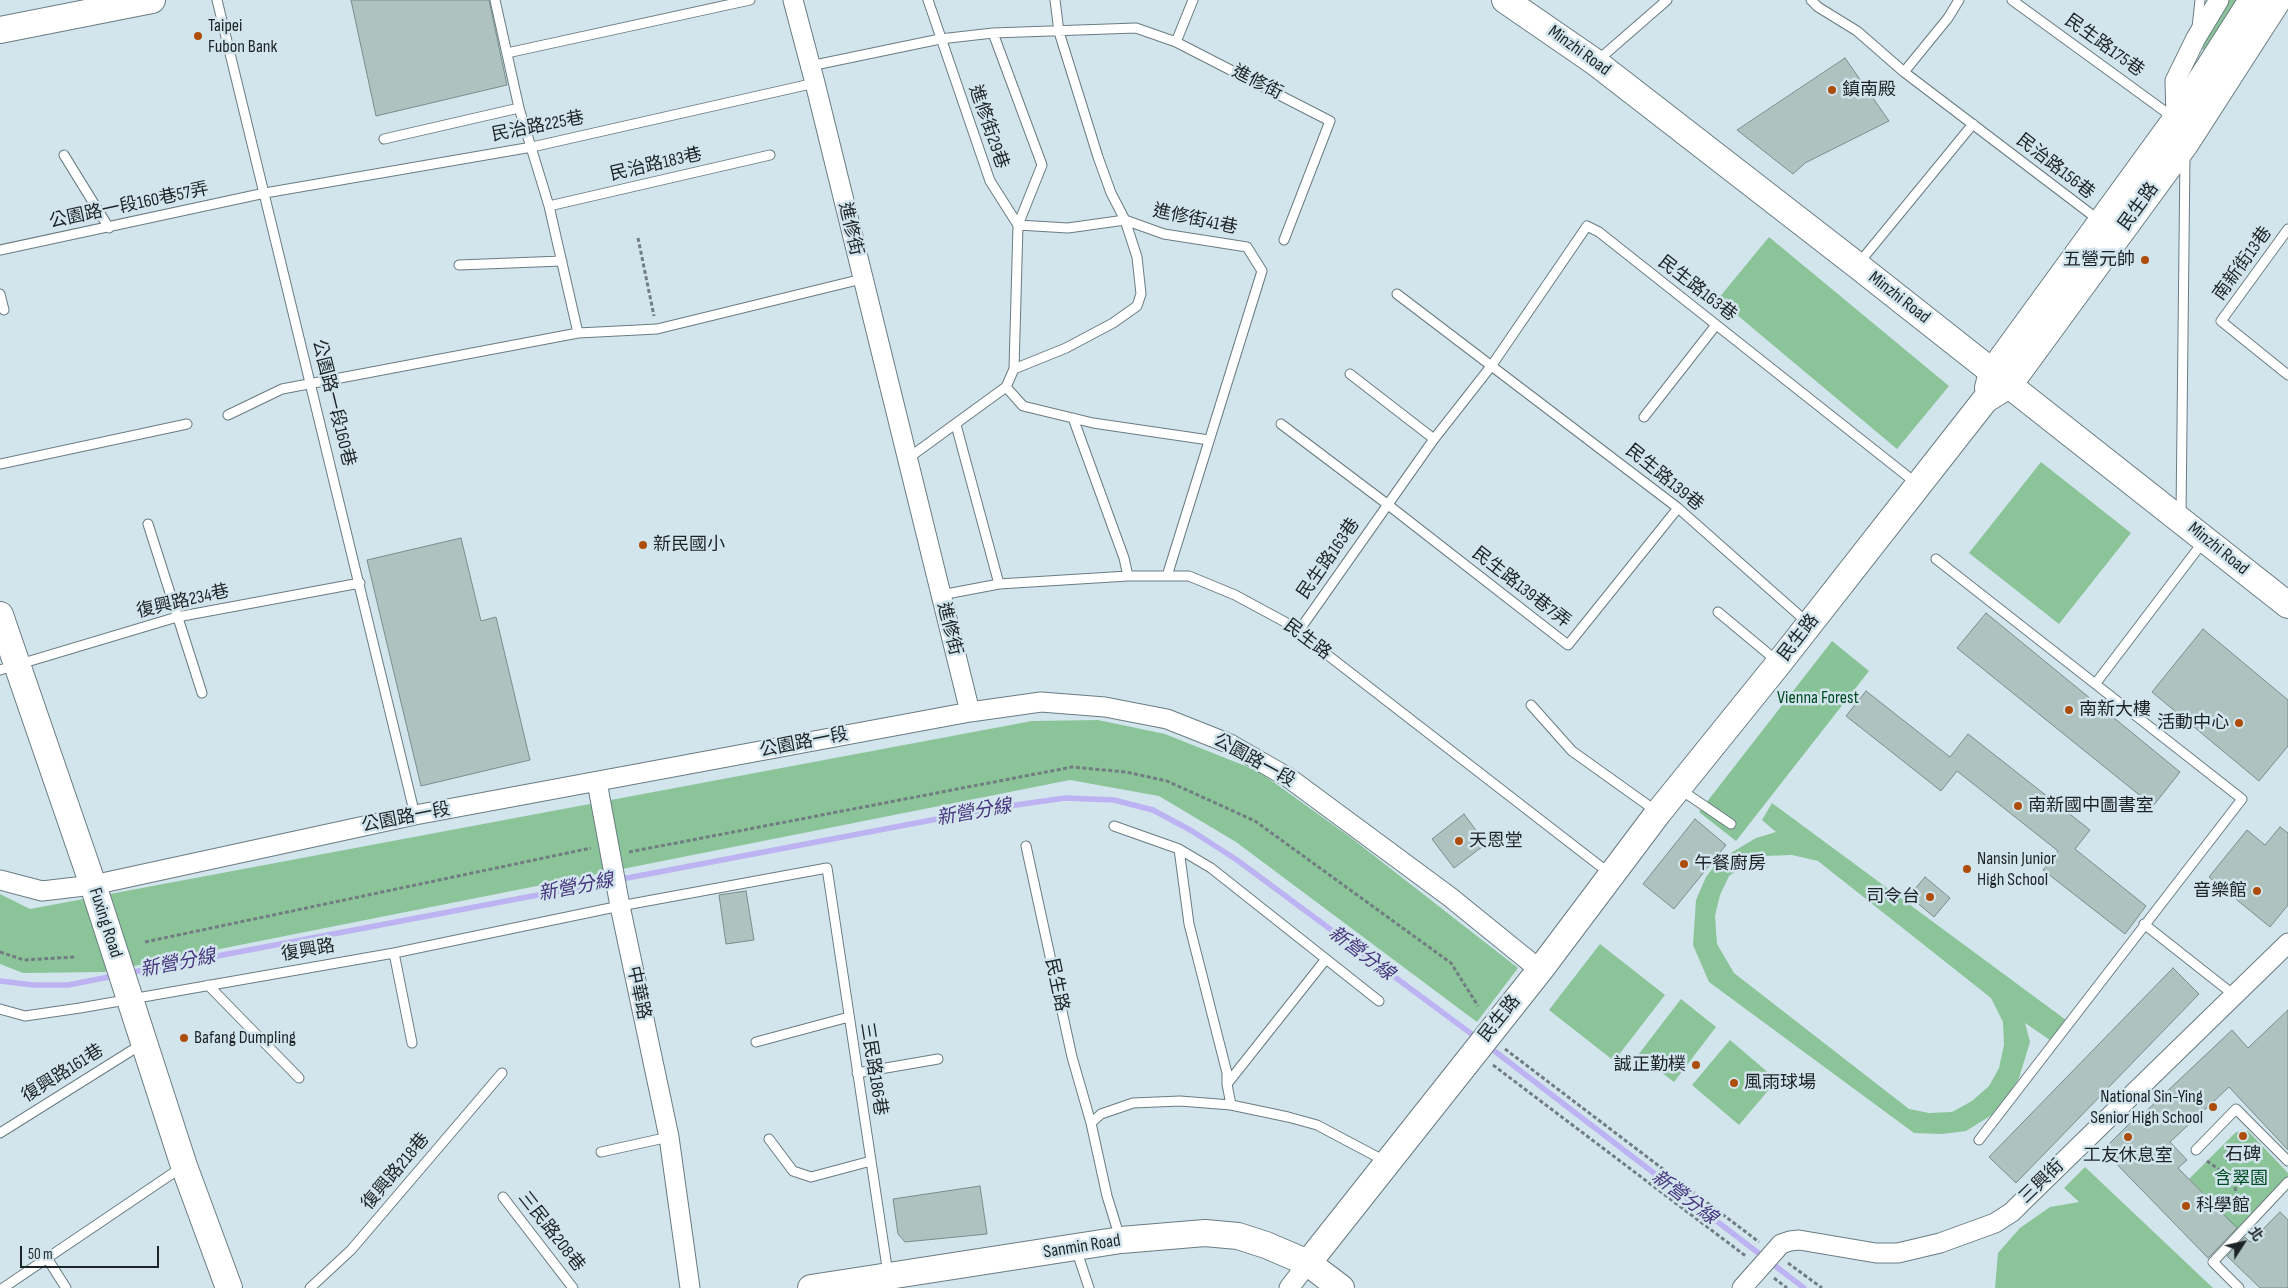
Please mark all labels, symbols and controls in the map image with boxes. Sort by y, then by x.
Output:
street label: 民生路175巷 [2060,10,2148,82]
place label: Taipei Fubon Bank [208,15,277,58]
street label: Minzhi Road [1543,21,1615,81]
marker: Taipei Fubon Bank [192,30,204,42]
street label: 進修街 [1228,61,1286,105]
place label: 鎮南殿 [1842,79,1896,101]
street label: 進修街29巷 [964,82,1012,172]
marker: 鎮南殿 [1826,84,1838,96]
street label: 民治路225巷 [490,107,586,147]
street label: 民治路156巷 [2012,130,2098,204]
street label: 民治路183巷 [608,144,704,186]
street label: 公園路一段160巷57弄 [47,179,211,233]
street label: 民生路 [2114,179,2164,235]
street label: 進修街 [833,200,867,258]
street label: 進修街41巷 [1151,201,1239,239]
street label: 南新街13巷 [2209,223,2277,305]
place label: 五營元帥 [2063,249,2135,271]
street label: 民生路163巷 [1653,252,1741,326]
marker: 五營元帥 [2139,254,2151,266]
street label: Minzhi Road [1864,267,1934,329]
street label: 公園路一段160巷 [307,337,359,469]
street label: 民生路139巷 [1621,440,1707,516]
street label: 民生路163巷 [1293,514,1365,604]
street label: Minzhi Road [2183,518,2253,580]
place label: 新民國小 [653,534,725,556]
marker: 新民國小 [637,539,649,551]
street label: 民生路139巷7弄 [1467,543,1575,633]
street label: 復興路234巷 [135,581,231,623]
street label: 進修街 [932,600,966,658]
street label: 民生路 [1774,610,1824,666]
street label: 民生路 [1279,615,1335,665]
park label: Vienna Forest [1777,687,1859,709]
place label: 南新大樓 [2079,699,2151,721]
marker: 南新大樓 [2063,704,2075,716]
place label: 活動中心 [2157,712,2229,734]
marker: 活動中心 [2233,717,2245,729]
street label: 公園路一段 [758,724,850,762]
street label: 公園路一段 [1209,730,1299,792]
water label: 新營分線 [935,795,1013,831]
place label: 南新國中圖書室 [2028,795,2154,817]
street label: 公園路一段 [360,799,452,837]
marker: 南新國中圖書室 [2012,800,2024,812]
place label: 天恩堂 [1469,830,1523,852]
marker: 天恩堂 [1453,835,1465,847]
place label: Nansin Junior High School [1977,848,2056,891]
place label: 午餐廚房 [1694,853,1766,875]
marker: 午餐廚房 [1678,858,1690,870]
marker: Nansin Junior High School [1961,863,1973,875]
water label: 新營分線 [537,870,615,906]
place label: 音樂館 [2193,880,2247,902]
street label: Fuxing Road [84,885,126,961]
marker: 音樂館 [2251,885,2263,897]
place label: 司令台 [1866,886,1920,908]
marker: 司令台 [1924,891,1936,903]
water label: 新營分線 [1324,922,1398,986]
street label: 復興路 [280,936,336,966]
water label: 新營分線 [139,946,217,982]
street label: 民生路 [1040,956,1072,1014]
street label: 中華路 [622,964,654,1022]
street label: 民生路 [1475,991,1525,1047]
street label: 三民路186巷 [855,1021,891,1117]
place label: Bafang Dumpling [194,1027,296,1049]
marker: Bafang Dumpling [178,1032,190,1044]
street label: 復興路161巷 [18,1040,108,1108]
place label: 誠正勤樸 [1614,1054,1686,1076]
marker: 誠正勤樸 [1690,1059,1702,1071]
place label: 風雨球場 [1744,1072,1816,1094]
marker: 風雨球場 [1728,1077,1740,1089]
place label: National Sin-Ying Senior High School [2090,1086,2203,1128]
marker: National Sin-Ying Senior High School [2207,1101,2219,1113]
street label: 復興路218巷 [358,1129,434,1215]
marker: 石碑 [2237,1130,2249,1142]
marker: 工友休息室 [2122,1131,2134,1143]
place label: 石碑 [2225,1144,2261,1166]
place label: 工友休息室 [2083,1145,2173,1167]
street label: 三興街 [2015,1155,2069,1209]
water label: 新營分線 [1647,1166,1721,1230]
park label: 含翠園 [2214,1168,2268,1190]
street label: 三民路208巷 [513,1188,589,1276]
place label: 科學館 [2196,1195,2250,1217]
marker: 科學館 [2180,1200,2192,1212]
north arrow [2218,1218,2268,1268]
text: 北 [2245,1224,2267,1245]
street label: Sanmin Road [1042,1230,1122,1264]
scale bar [22,1236,161,1268]
text: 50 m [28,1245,53,1264]

